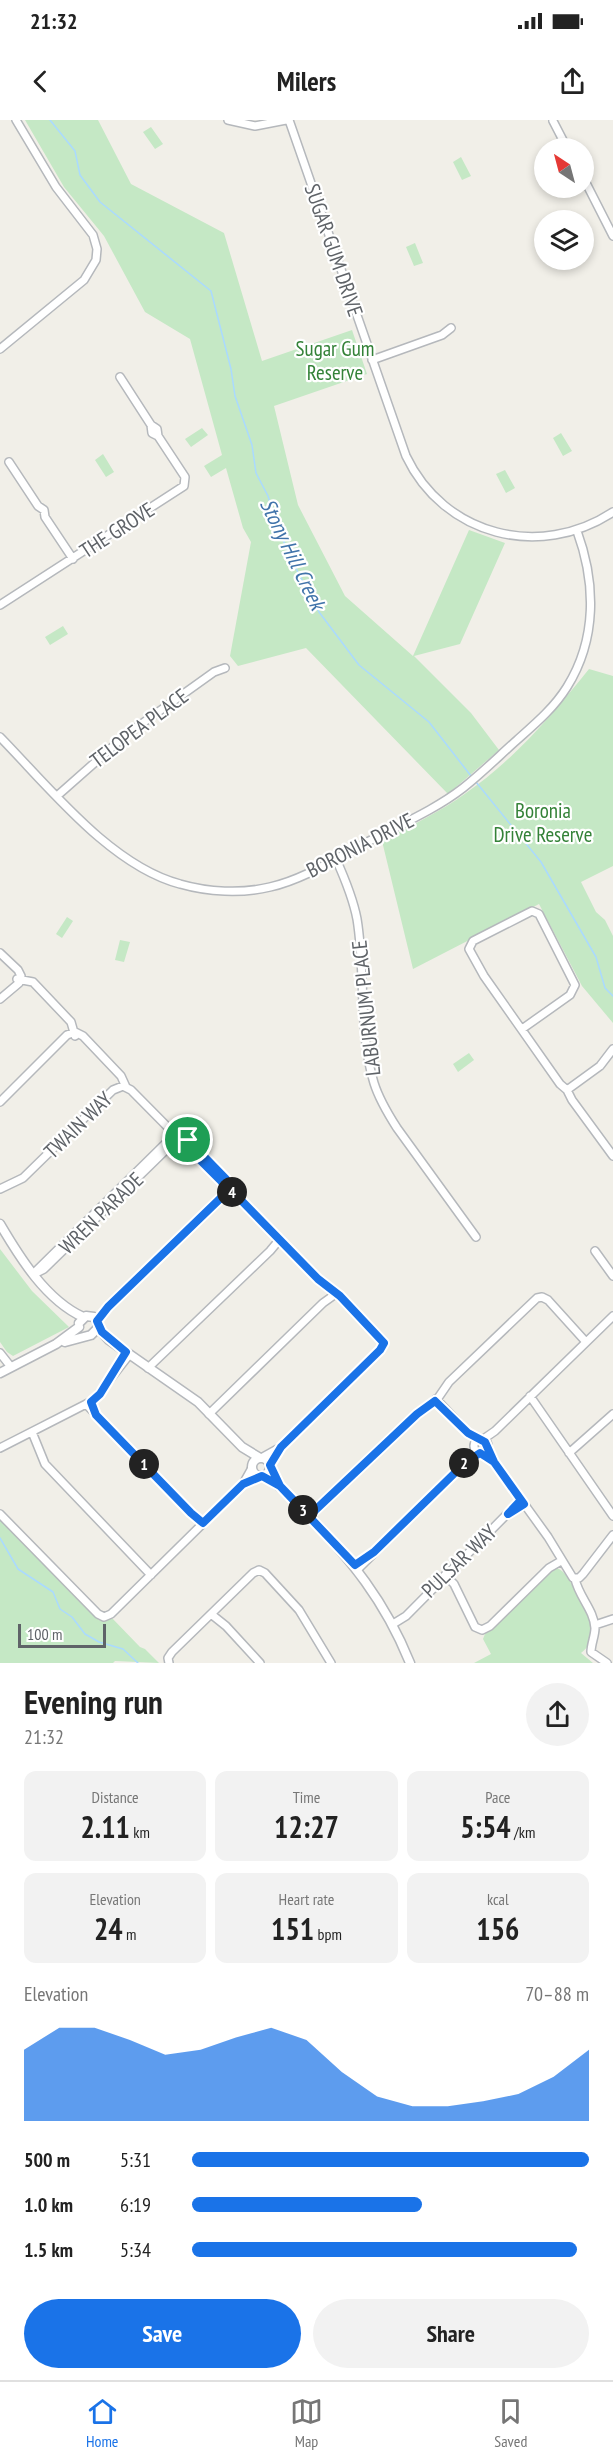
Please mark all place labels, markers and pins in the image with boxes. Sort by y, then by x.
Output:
pin [162,1114,213,1165]
pin: 4 [217,1177,247,1207]
pin: 2 [449,1448,479,1478]
pin: 1 [129,1449,159,1479]
pin: 3 [288,1495,318,1525]

